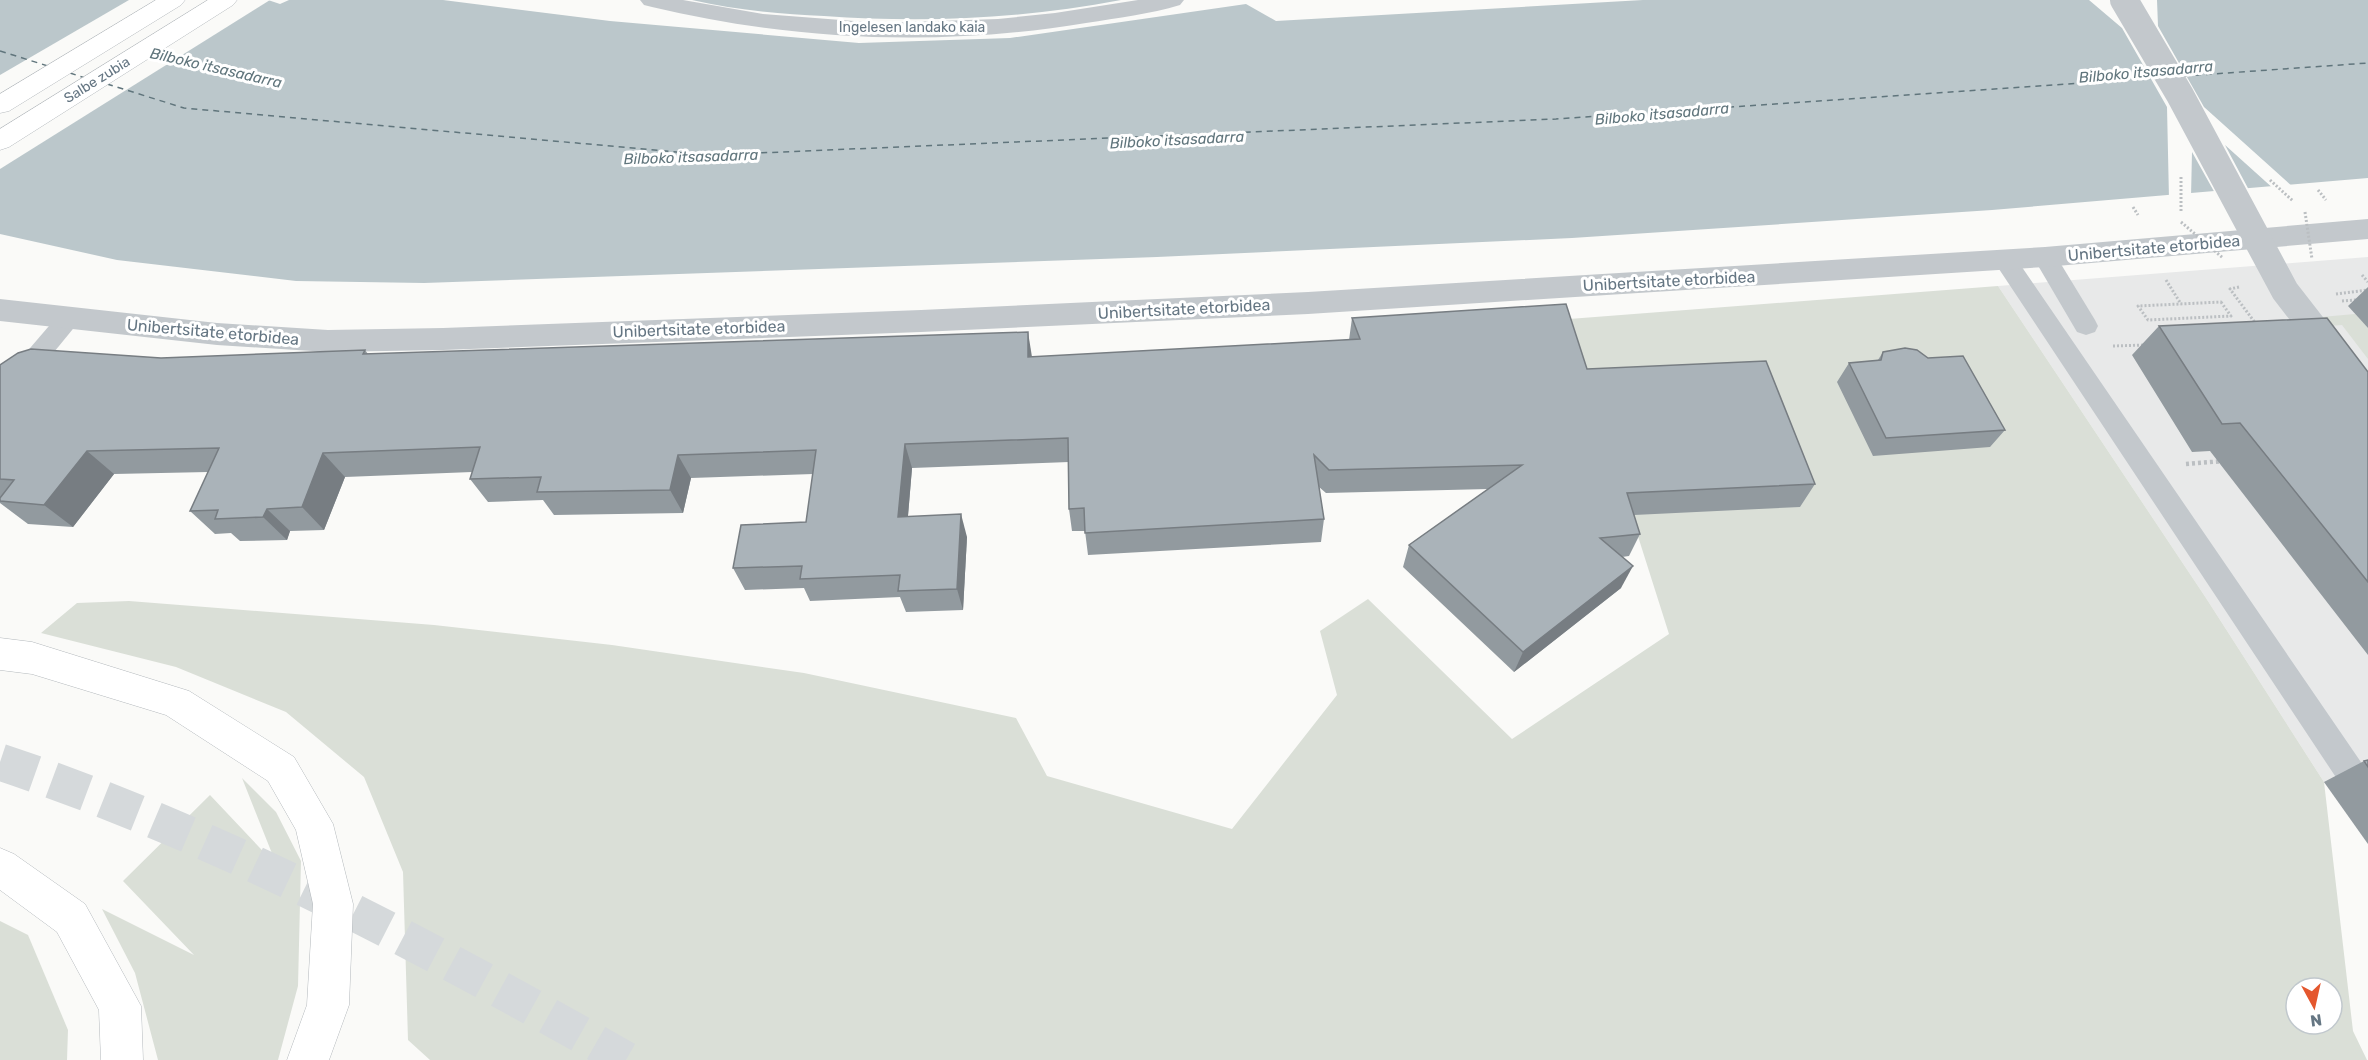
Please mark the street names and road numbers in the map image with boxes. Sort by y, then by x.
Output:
street label: Ingelesen landako kaia [839,19,985,36]
street label: Salbe zubia [61,53,133,107]
street label: Unibertsitate etorbidea [2067,231,2241,265]
street label: Unibertsitate etorbidea [1582,267,1756,295]
street label: Unibertsitate etorbidea [1097,295,1271,323]
street label: Unibertsitate etorbidea [126,315,300,349]
street label: Unibertsitate etorbidea [612,316,786,342]

